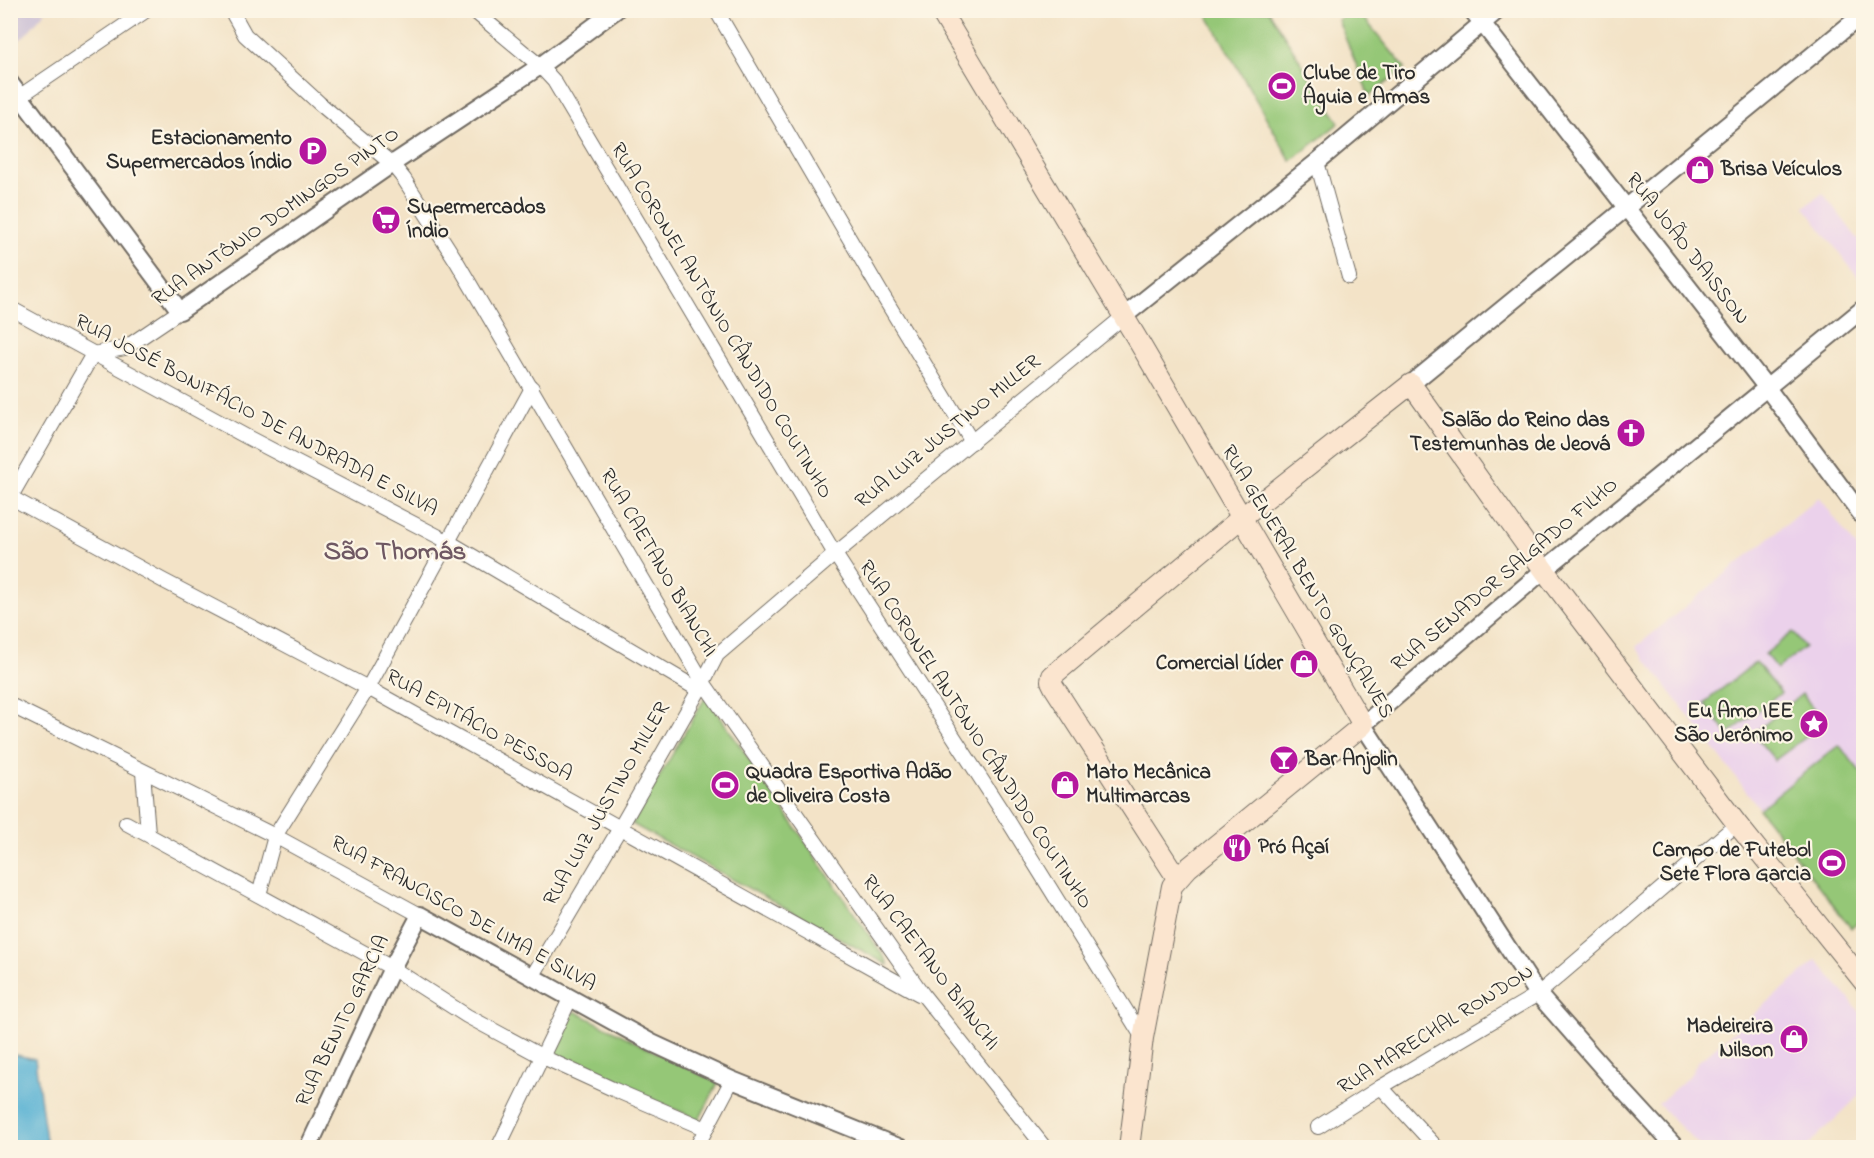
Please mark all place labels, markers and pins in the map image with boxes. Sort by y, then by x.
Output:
place label: Clube de Tiro Águia e Armas [1303,59,1430,115]
sports icon: Clube de Tiro Águia e Armas [1266,70,1298,102]
place label: Estacionamento Supermercados Índio [106,124,292,178]
parking icon: Estacionamento Supermercados Índio [297,135,329,167]
shop icon: Brisa Veículos [1684,154,1716,186]
place label: Brisa Veículos [1720,155,1842,185]
place label: Supermercados Índio [406,193,546,247]
supermarket icon: Supermercados Índio [370,204,402,236]
place label: Salão do Reino das Testemunhas de Jeová [1410,406,1610,460]
church icon: Salão do Reino das Testemunhas de Jeová [1615,417,1647,449]
shop icon: Comercial Líder [1288,648,1320,680]
place label: Comercial Líder [1156,649,1283,679]
place label: Eu Amo IEE São Jerônimo [1674,697,1793,751]
place icon: Eu Amo IEE São Jerônimo [1798,708,1830,740]
bar icon: Bar Anjolin [1268,744,1300,776]
place label: Bar Anjolin [1304,745,1398,775]
place label: Quadra Esportiva Adão de Oliveira Costa [746,758,952,812]
place label: Mato Mecânica Multimarcas [1086,758,1211,812]
sports icon: Quadra Esportiva Adão de Oliveira Costa [709,769,741,801]
shop icon: Mato Mecânica Multimarcas [1049,769,1081,801]
restaurant icon: Pró Açaí [1221,832,1253,864]
place label: Pró Açaí [1258,833,1329,863]
place label: Campo de Futebol Sete Flora Garcia [1652,836,1811,890]
sports icon: Campo de Futebol Sete Flora Garcia [1816,847,1848,879]
place label: Madeireira Nilson [1686,1012,1773,1066]
shop icon: Madeireira Nilson [1778,1023,1810,1055]

